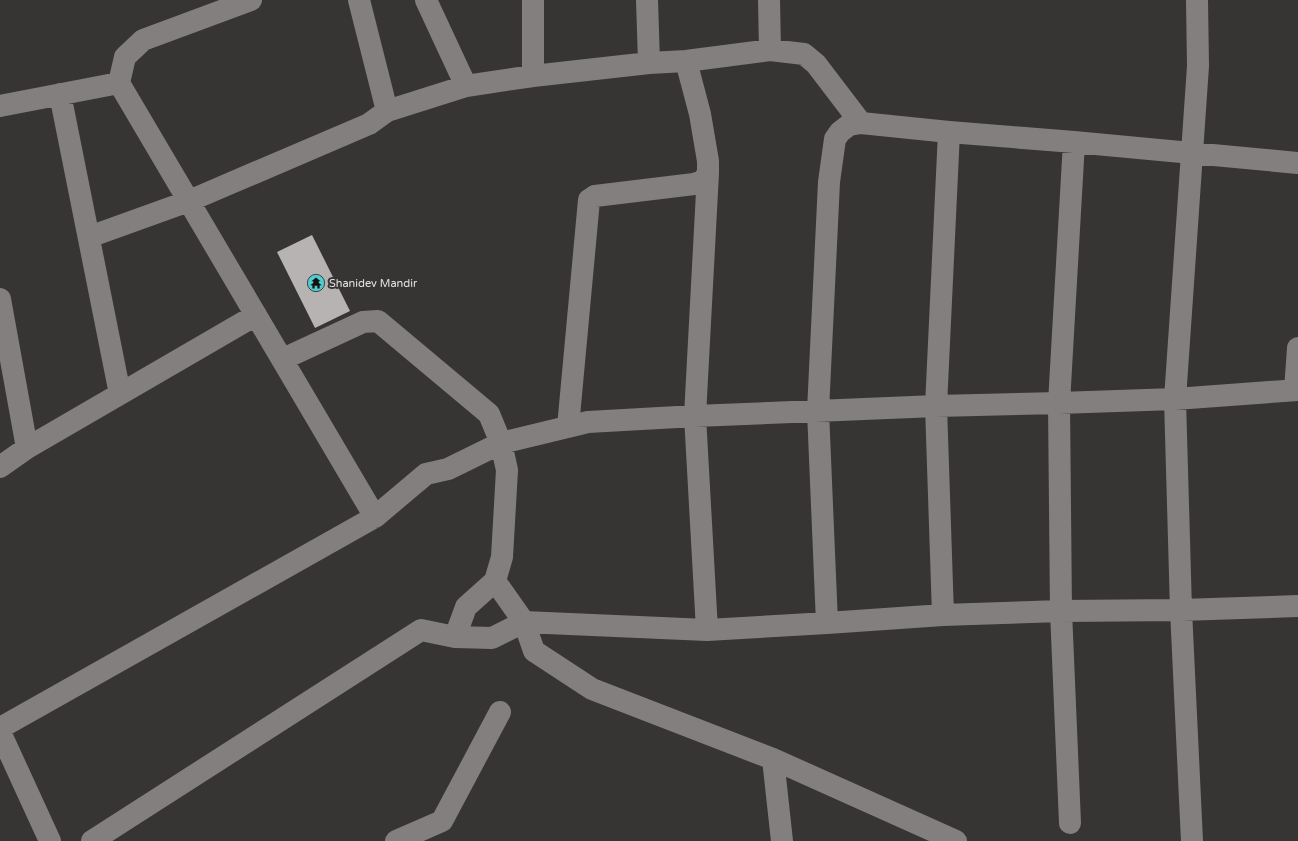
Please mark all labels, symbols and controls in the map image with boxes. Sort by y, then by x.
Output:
temple icon: Shanidev Mandir [306,273,326,293]
place label: Shanidev Mandir [329,277,418,290]

